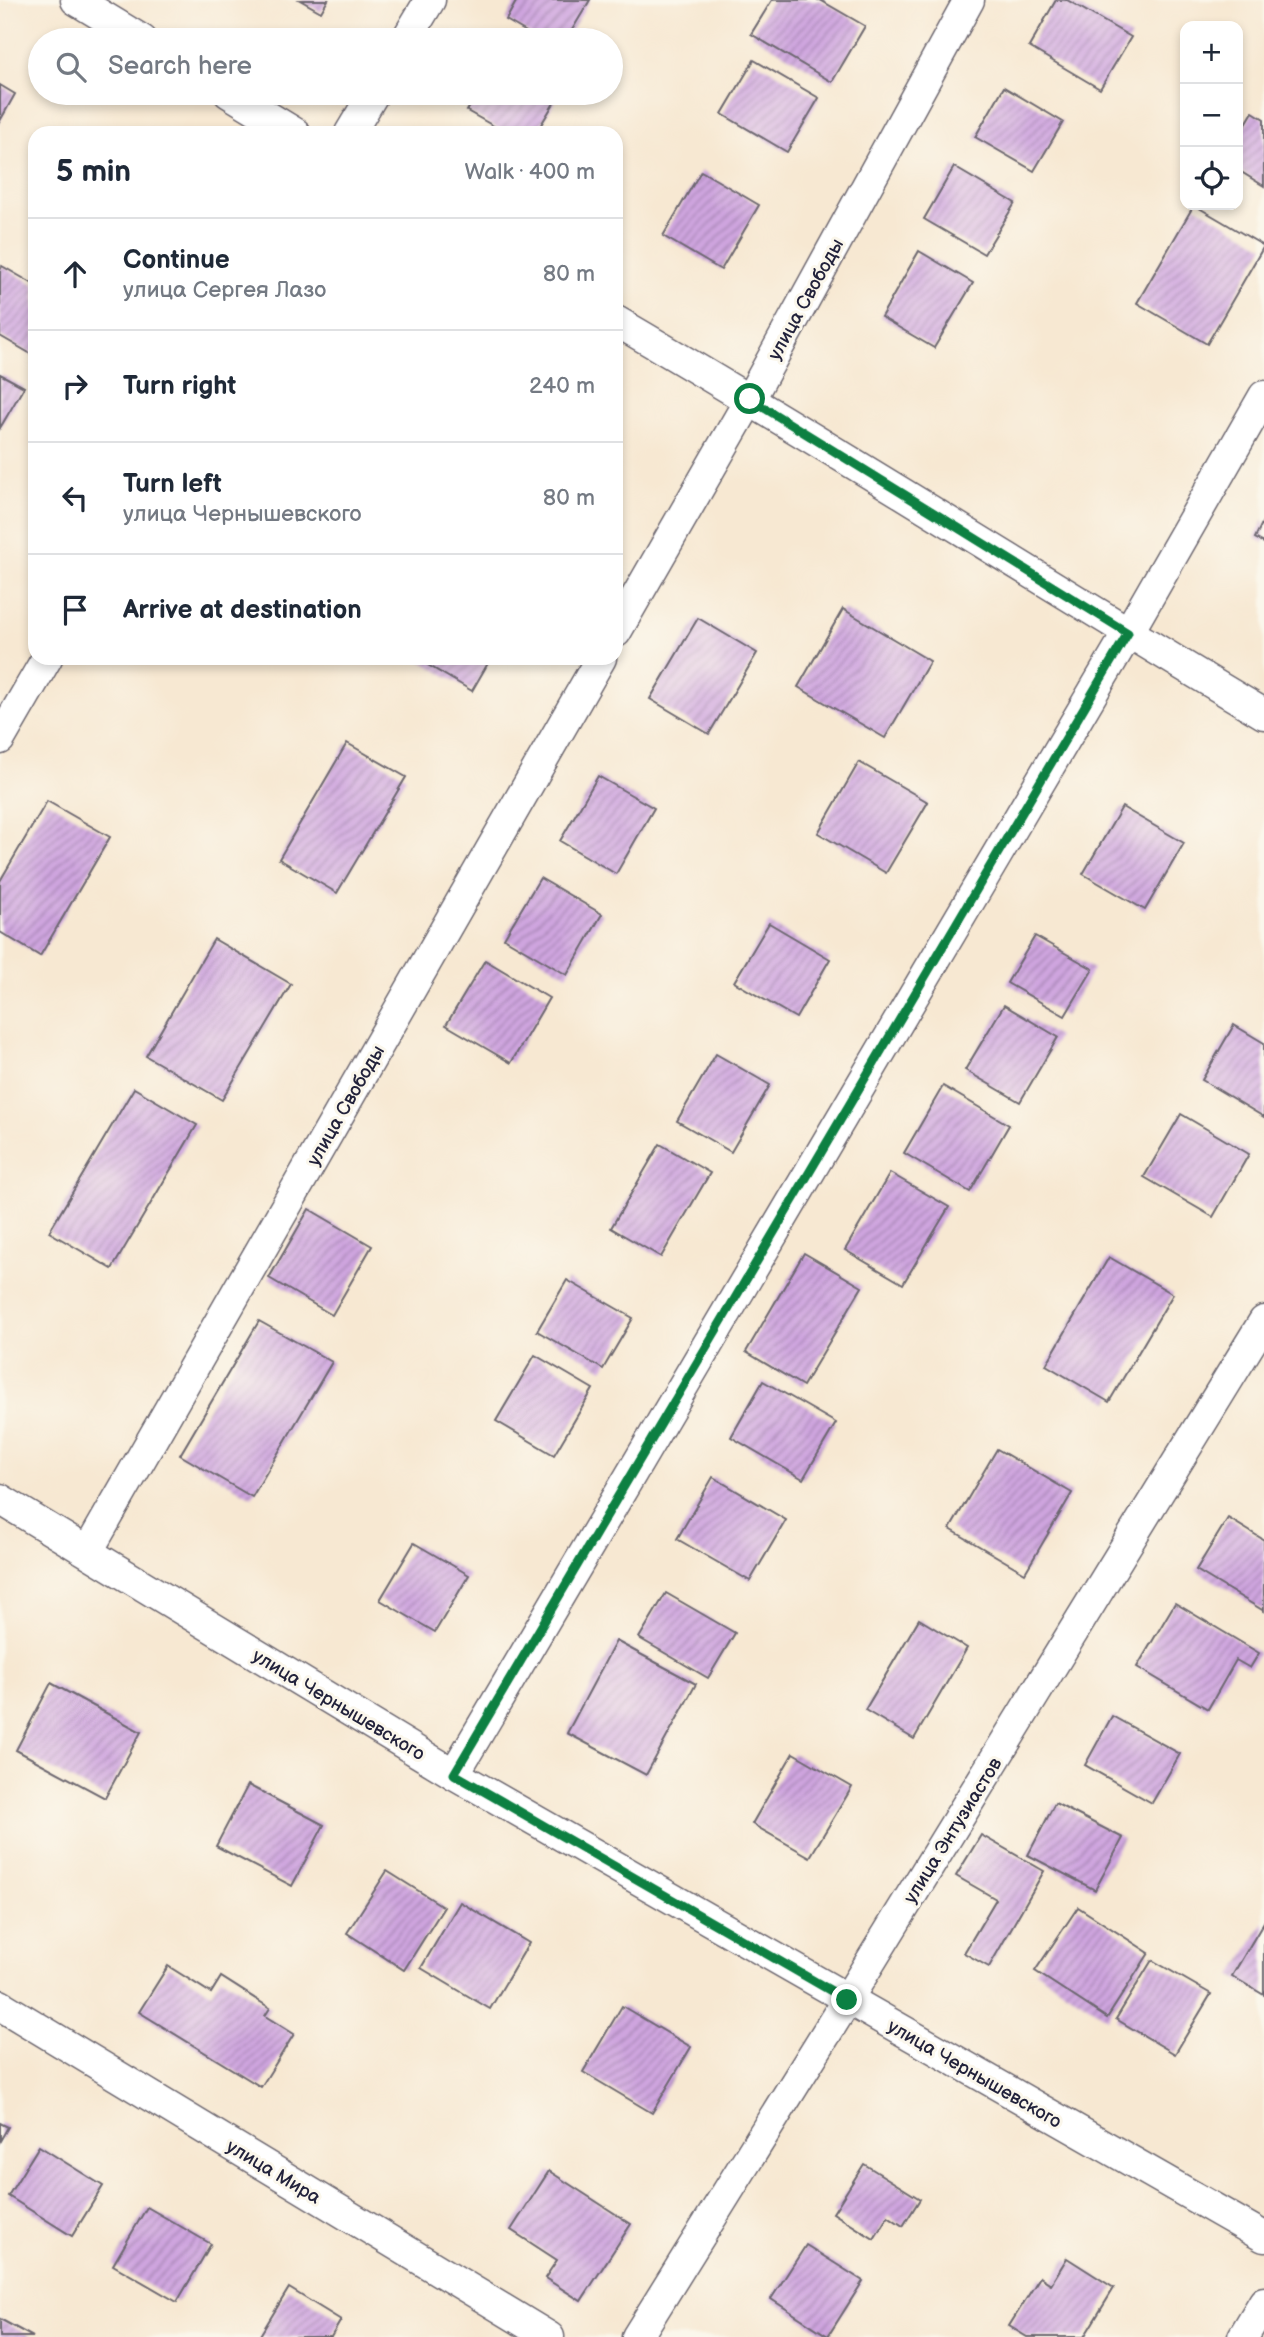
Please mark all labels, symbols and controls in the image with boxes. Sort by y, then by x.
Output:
map controls [1180,21,1243,210]
button: + [1180,21,1243,84]
search box [28,28,623,105]
icon: search [52,48,90,86]
text: Search here [108,51,252,82]
button: − [1180,84,1243,147]
button: locate [1180,147,1243,210]
text: 5 min [56,154,131,190]
text: Walk · 400 m [465,158,595,186]
street label: улица Свободы [763,235,849,365]
text: Continue [123,245,230,276]
icon: ahead [56,255,94,293]
text: 80 m [543,260,595,288]
text: улица Сергея Лазо [123,276,326,304]
icon: right [56,367,94,405]
text: Turn right [123,371,236,402]
text: 240 m [529,372,595,400]
route start [734,383,765,414]
text: Turn left [123,469,222,500]
icon: left [56,479,94,517]
text: 80 m [543,484,595,512]
text: улица Чернышевского [123,500,362,528]
icon: arrive [56,591,94,629]
text: Arrive at destination [123,595,362,626]
street label: улица Свободы [302,1041,390,1170]
street label: улица Чернышевского [248,1645,429,1766]
street label: улица Энтузиастов [899,1754,1007,1908]
route end [831,1984,862,2015]
street label: улица Чернышевского [883,2015,1065,2134]
street label: улица Мира [222,2135,325,2209]

